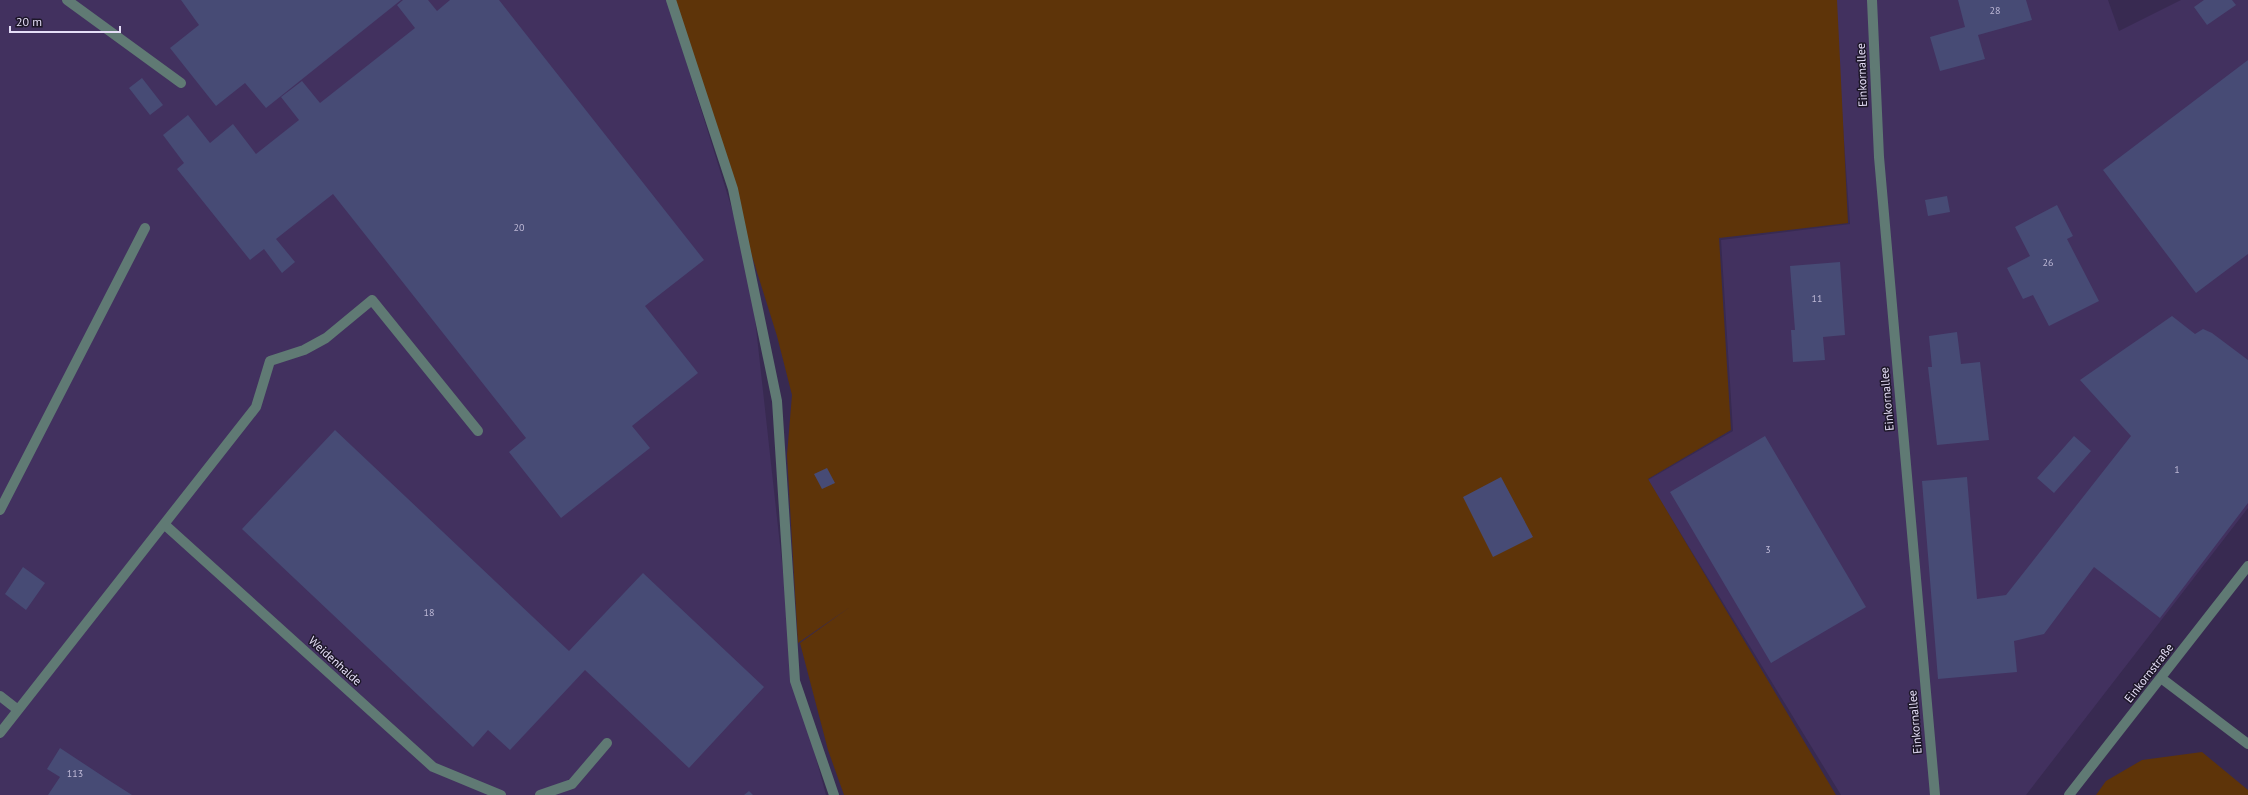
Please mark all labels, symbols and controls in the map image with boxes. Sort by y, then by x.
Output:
house number: 28 [1990,4,2000,17]
scale bar [10,8,120,34]
text: 20 m [16,14,42,29]
street label: Einkornallee [1853,43,1870,107]
house number: 20 [514,221,525,234]
house number: 26 [2043,256,2053,269]
house number: 11 [1812,292,1822,305]
street label: Einkornallee [1876,367,1897,432]
house number: 1 [2174,463,2180,476]
house number: 3 [1765,543,1771,556]
house number: 18 [424,606,434,619]
street label: Weidenhalde [306,633,365,688]
street label: Einkornstraße [2121,640,2176,705]
street label: Einkornallee [1904,690,1925,755]
house number: 113 [67,767,83,780]

